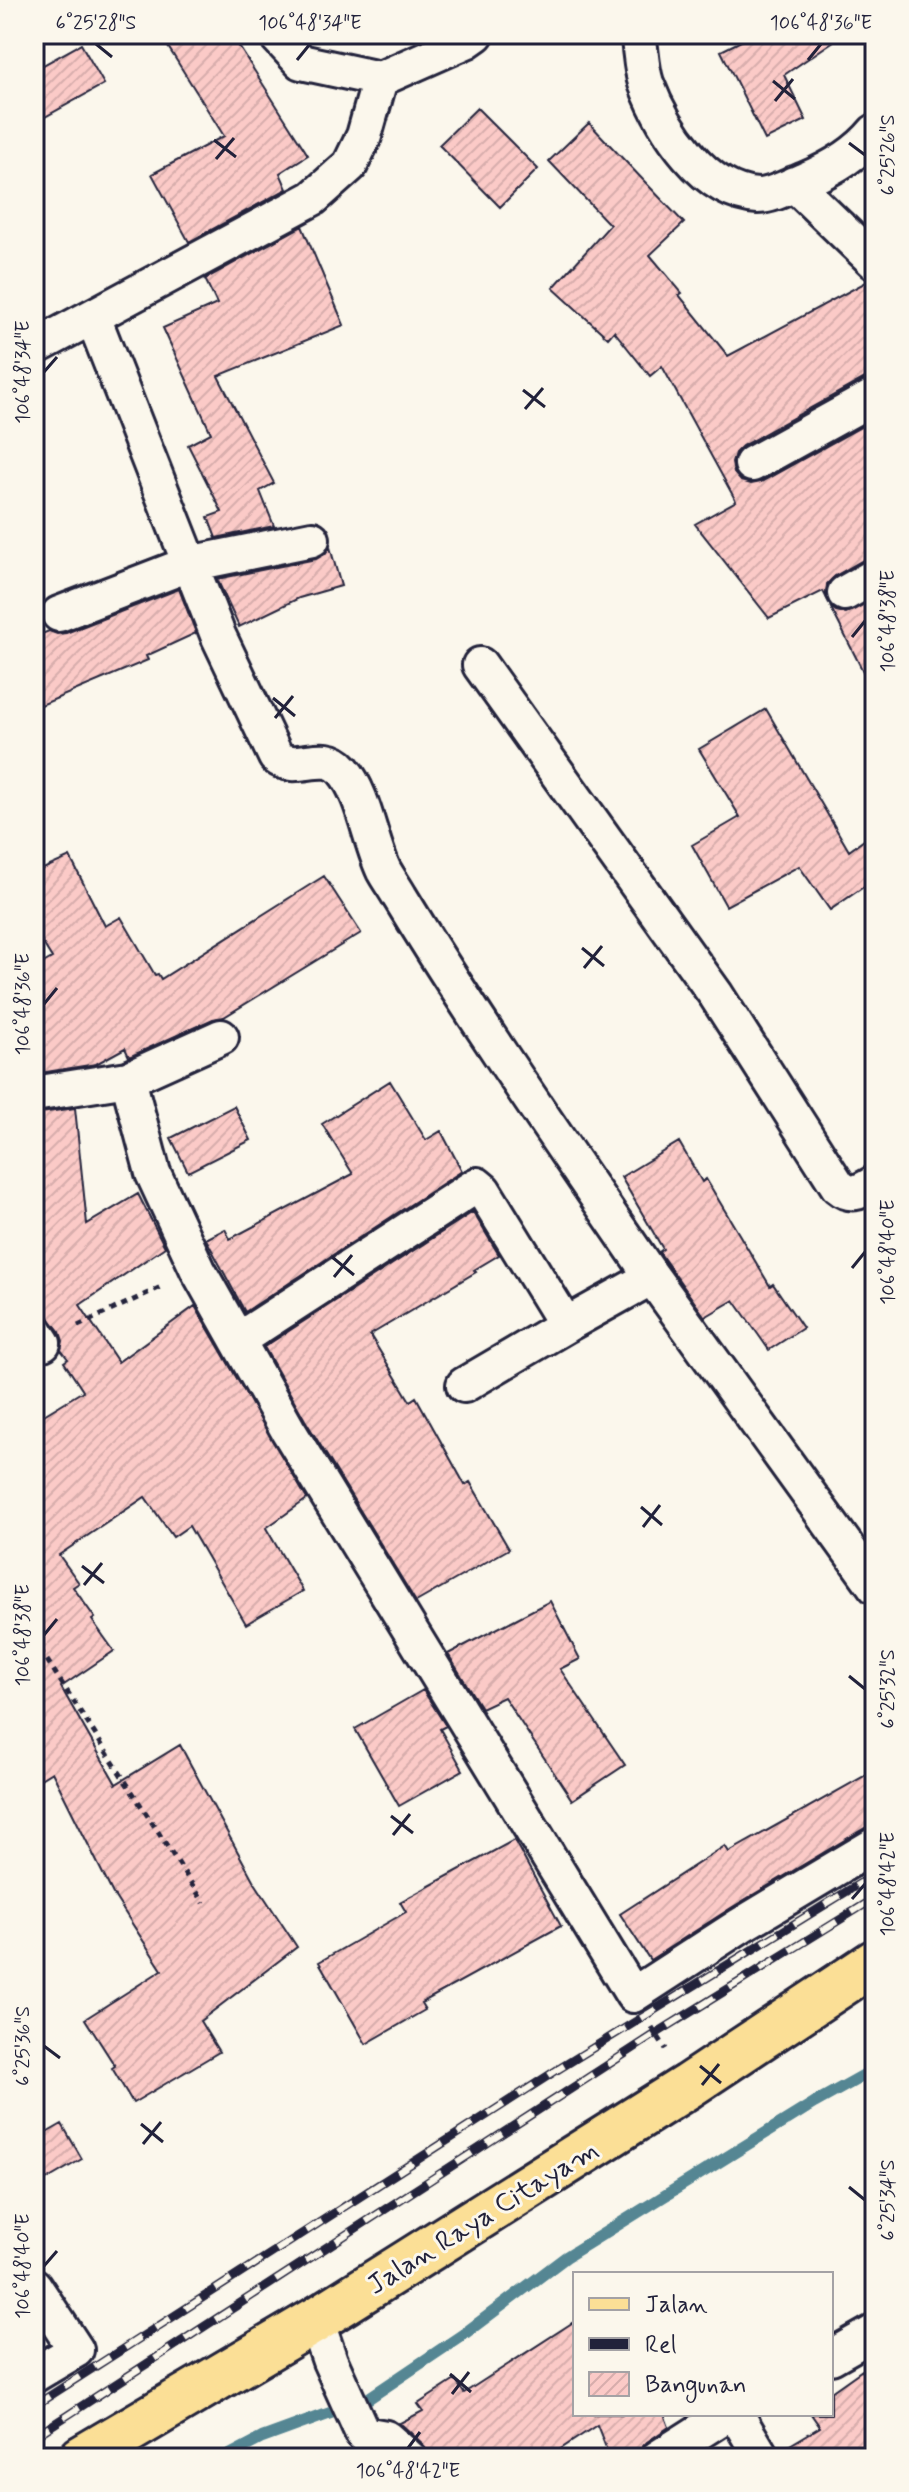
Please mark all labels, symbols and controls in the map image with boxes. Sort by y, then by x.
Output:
text: 6°25'28"S [56,10,136,37]
text: 106°48'34"E [258,10,362,37]
text: 106°48'36"E [770,10,872,37]
text: 6°25'26"S [875,115,902,195]
text: 106°48'34"E [10,320,37,424]
text: 106°48'38"E [875,570,902,672]
text: 106°48'36"E [10,953,37,1055]
text: 106°48'40"E [875,1199,902,1305]
text: 106°48'38"E [10,1584,37,1686]
text: 6°25'32"S [875,1649,902,1729]
text: 106°48'42"E [875,1832,902,1936]
text: 6°25'36"S [10,2006,37,2086]
street label: Jalan Raya Citayam [361,2132,606,2304]
text: 6°25'34"S [875,2159,902,2241]
text: 106°48'40"E [10,2213,37,2319]
legend [573,2272,833,2416]
text: Jalan [645,2290,708,2321]
text: Rel [645,2330,677,2361]
text: Bangunan [645,2370,746,2403]
text: 106°48'42"E [356,2458,460,2485]

